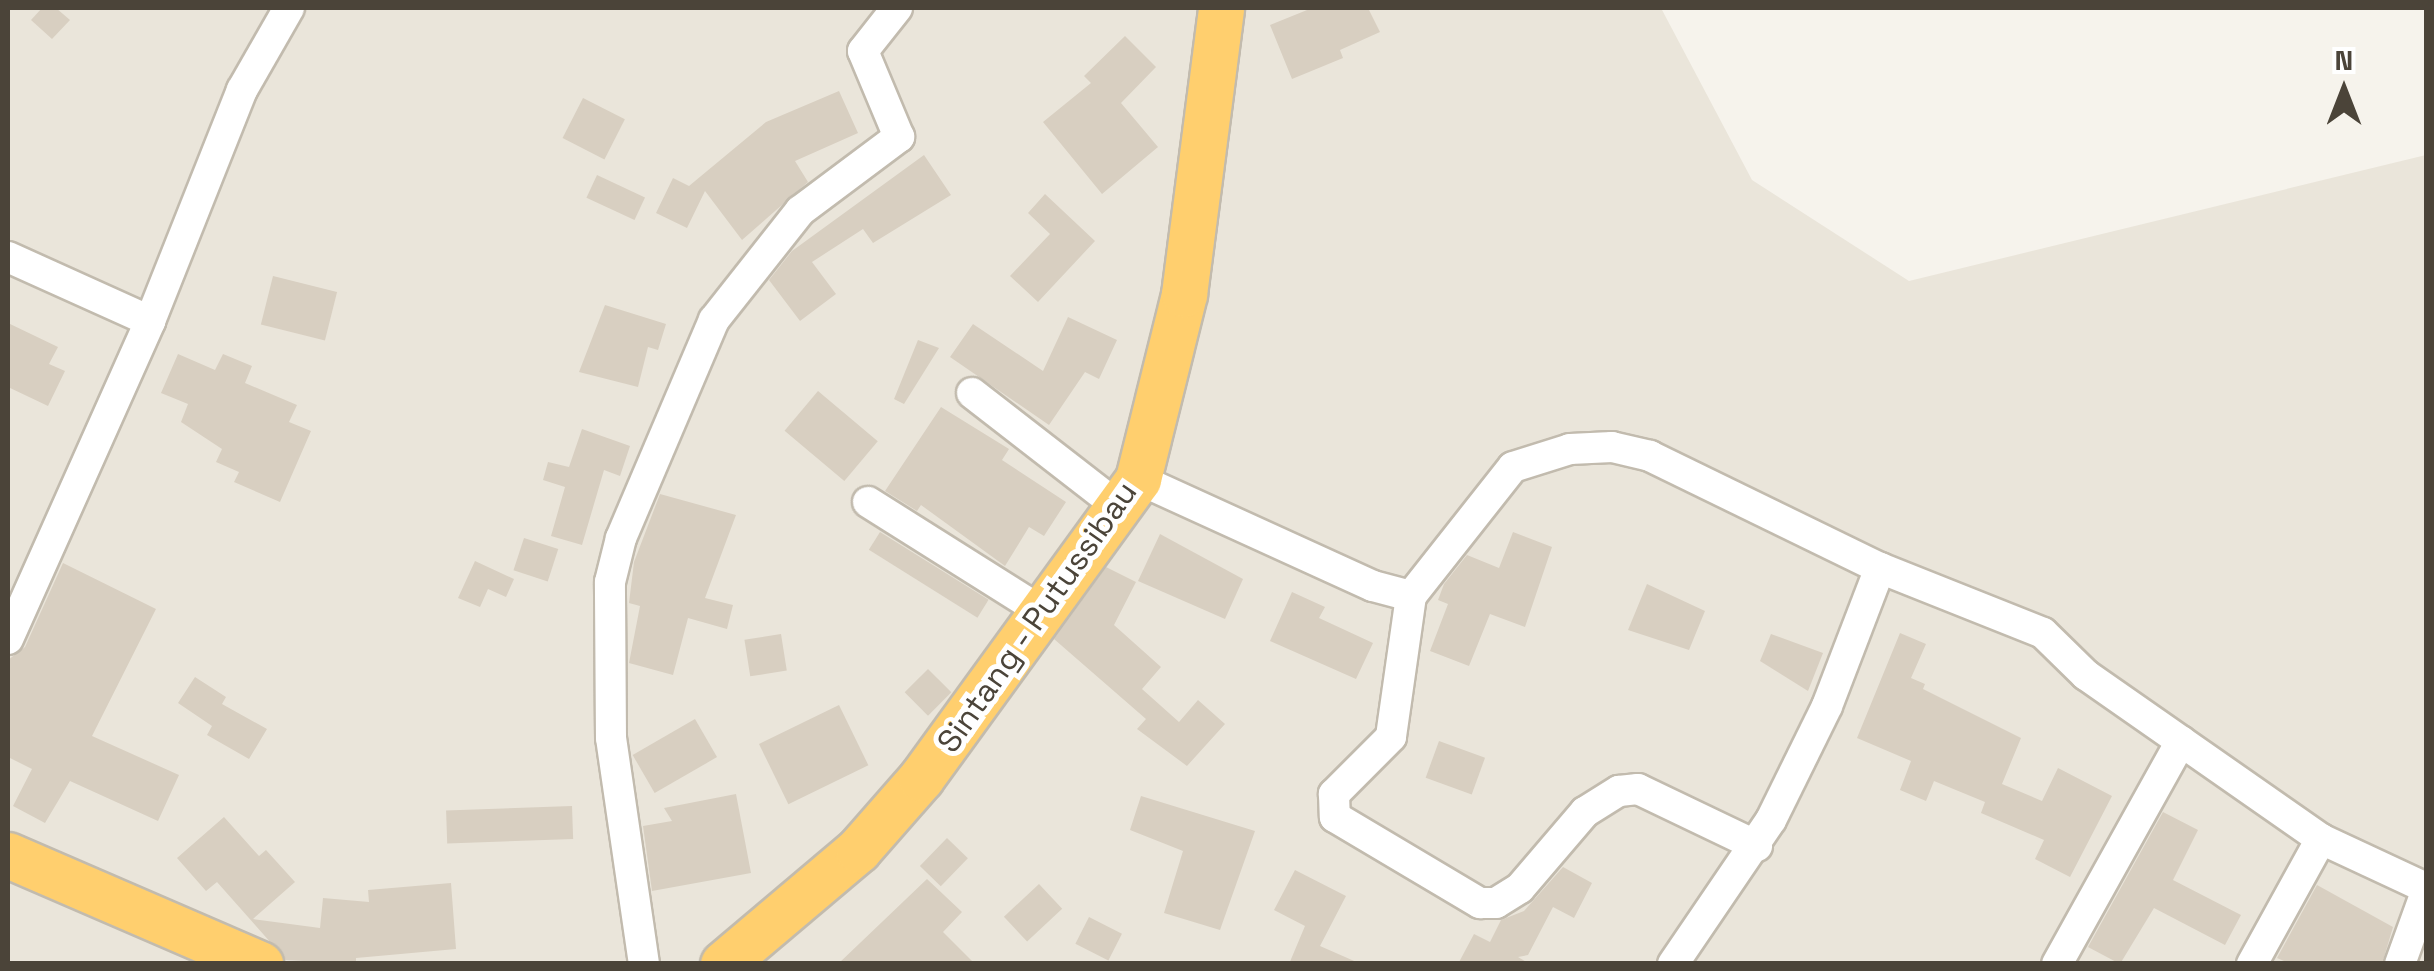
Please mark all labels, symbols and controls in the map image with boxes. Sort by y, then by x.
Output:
north arrow [2294,40,2394,140]
text: N [2335,42,2353,78]
street label: Sintang - Putussibau [928,473,1146,761]

